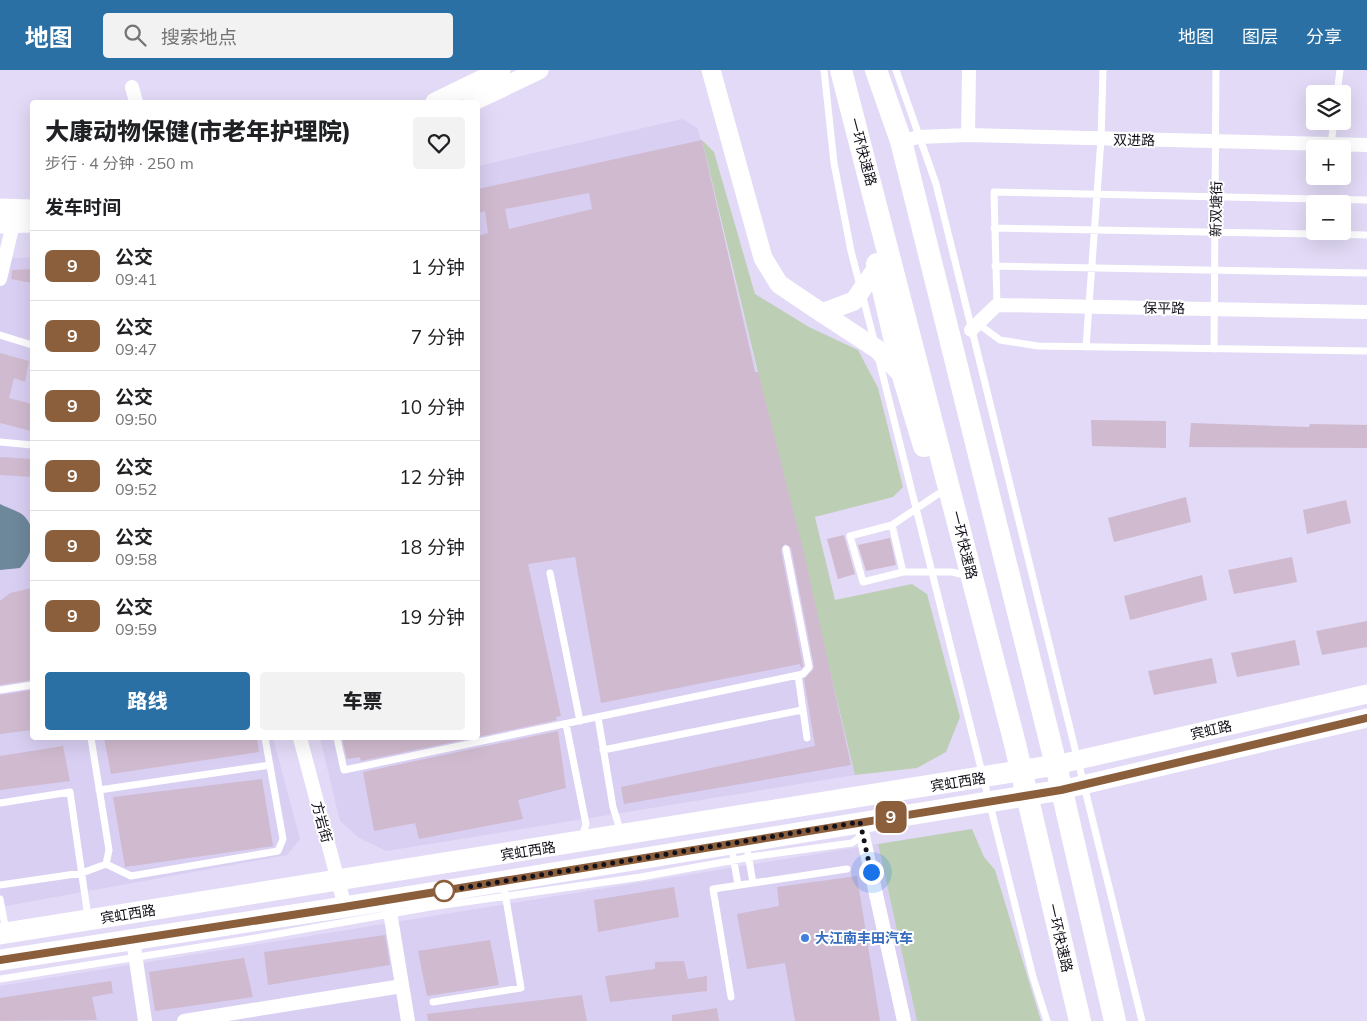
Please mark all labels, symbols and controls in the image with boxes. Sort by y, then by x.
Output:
search box [103,13,453,58]
icon: search [121,21,149,49]
text: 地图 [25,22,73,52]
text: 搜索地点 [161,25,237,49]
text: 地图 [1178,25,1214,48]
text: 图层 [1242,25,1278,48]
text: 分享 [1306,25,1342,48]
map controls [1306,85,1351,240]
button: layers [1306,85,1351,130]
text: 大康动物保健(市老年护理院) [45,116,351,146]
street label: 一环快速路 [845,116,881,188]
button: heart [413,117,465,169]
street label: 双进路 [1113,131,1155,149]
button: + [1306,140,1351,185]
text: 步行 · 4 分钟 · 250 m [45,153,194,173]
street label: 新双塘街 [1207,181,1225,237]
text: 发车时间 [45,195,121,219]
button: − [1306,195,1351,240]
text: 公交 [115,245,153,269]
text: 9 [67,254,78,277]
text: 1 分钟 [411,255,465,279]
text: 09:41 [115,269,157,289]
street label: 保平路 [1143,299,1185,317]
text: 公交 [115,315,153,339]
text: 9 [67,324,78,347]
text: 7 分钟 [411,325,465,349]
text: 09:47 [115,339,157,359]
text: 公交 [115,385,153,409]
text: 9 [67,394,78,417]
text: 10 分钟 [399,395,465,419]
text: 09:50 [115,409,157,429]
text: 公交 [115,455,153,479]
text: 9 [67,464,78,487]
text: 12 分钟 [399,465,465,489]
text: 09:52 [115,479,157,499]
street label: 一环快速路 [947,509,981,581]
text: 公交 [115,525,153,549]
text: 9 [67,534,78,557]
text: 18 分钟 [399,535,465,559]
text: 09:58 [115,549,157,569]
text: 公交 [115,595,153,619]
text: 9 [67,604,78,627]
text: 19 分钟 [399,605,465,629]
text: 09:59 [115,619,157,639]
button: 路线 [45,672,250,730]
button: 车票 [260,672,465,730]
street label: 宾虹路 [1189,717,1233,743]
street label: 宾虹西路 [929,769,987,795]
street label: 方岩街 [308,799,336,845]
line badge: 9 [875,801,907,833]
text: 9 [886,805,896,828]
street label: 宾虹西路 [499,838,557,864]
your location [859,860,884,885]
unlabelled marker [433,880,455,902]
street label: 宾虹西路 [99,901,157,927]
street label: 一环快速路 [1043,902,1077,974]
place label: 大江南丰田汽车 [815,929,913,947]
marker: 大江南丰田汽车 [799,932,811,944]

